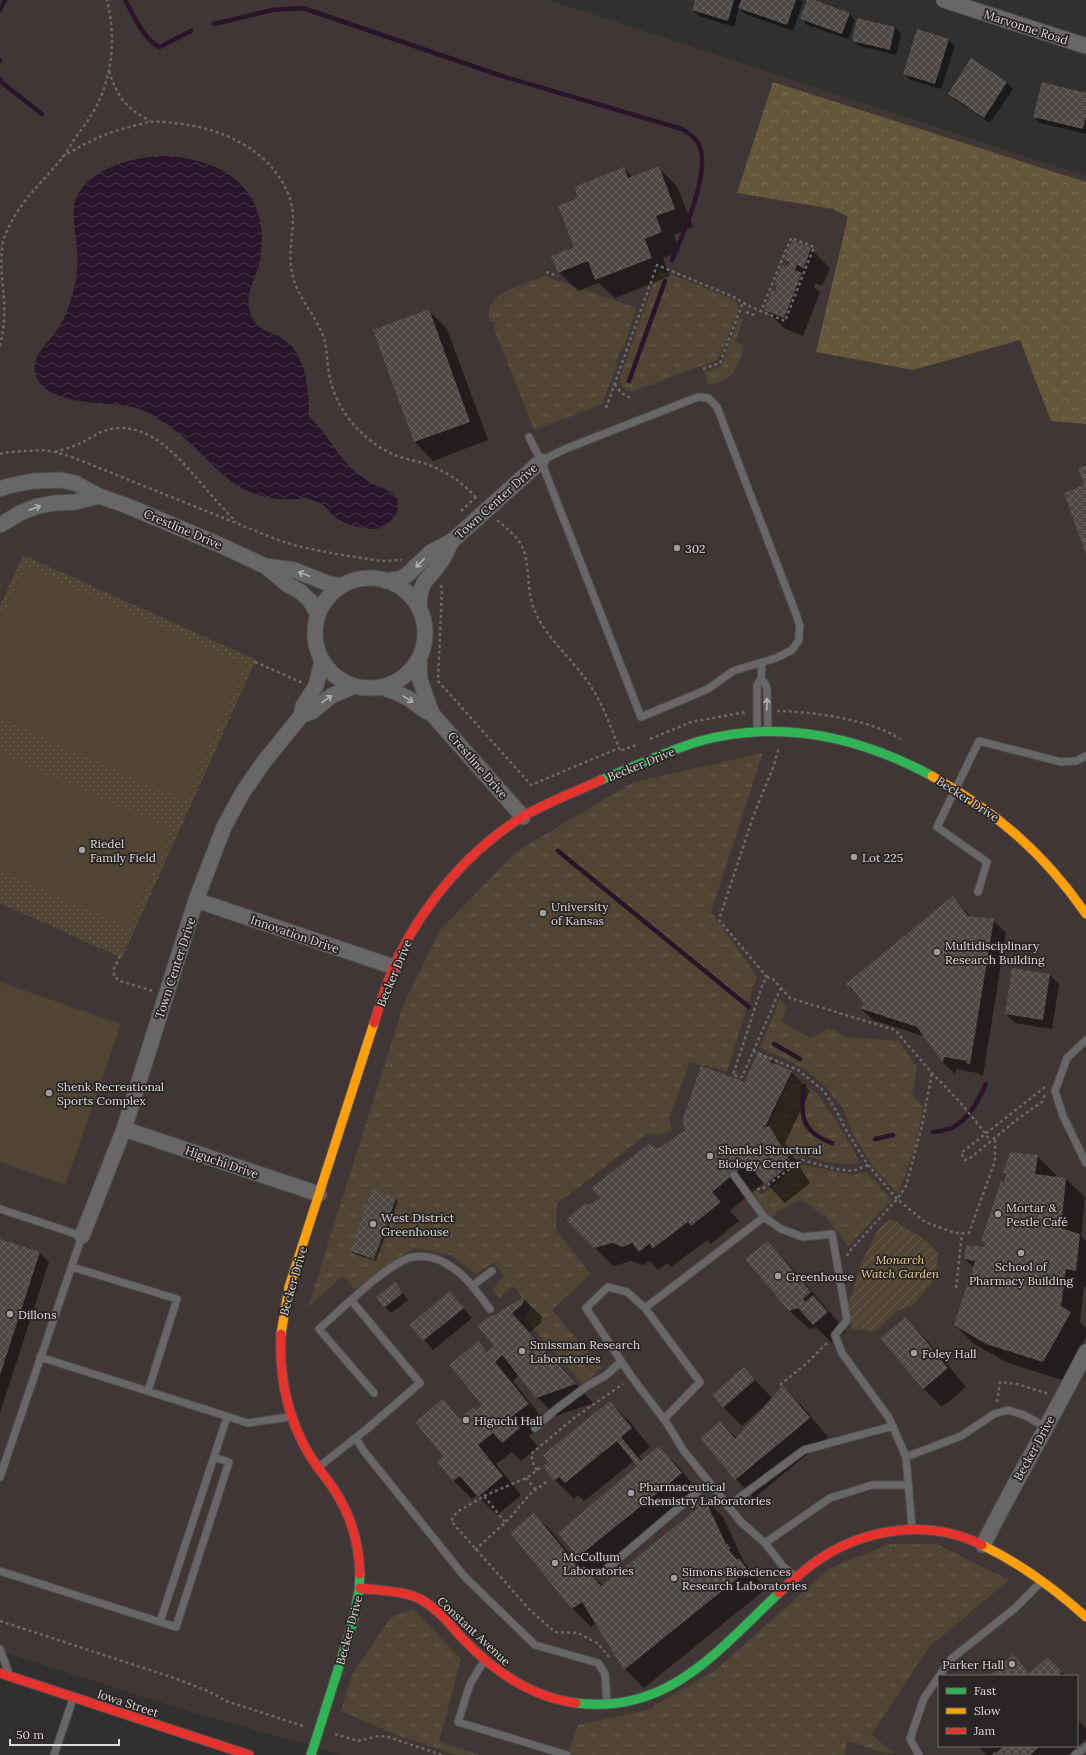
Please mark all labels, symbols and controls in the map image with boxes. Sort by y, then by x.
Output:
street label: Marvonne Road [982,6,1070,48]
street label: Town Center Drive [452,460,541,542]
one-way arrow [28,503,40,511]
street label: Crestline Drive [142,506,225,552]
place label: 302 [685,541,706,556]
marker: 302 [672,543,682,553]
one-way arrow [415,558,425,568]
one-way arrow [299,570,311,578]
one-way arrow [321,695,332,704]
one-way arrow [402,695,413,703]
one-way arrow [763,698,771,711]
street label: Crestline Drive [445,728,511,802]
street label: Becker Drive [605,743,677,784]
street label: Becker Drive [934,773,1002,825]
place label: Riedel Family Field [90,836,156,865]
marker: Riedel Family Field [77,845,87,855]
place label: Lot 225 [862,850,903,865]
marker: Lot 225 [849,852,859,862]
place label: University of Kansas [551,899,609,928]
marker: University of Kansas [538,908,548,918]
street label: Innovation Drive [249,912,342,956]
street label: Town Center Drive [152,915,199,1021]
street label: Becker Drive [373,937,415,1009]
place label: Multidisciplinary Research Building [945,938,1045,967]
marker: Multidisciplinary Research Building [932,947,942,957]
place label: Shenk Recreational Sports Complex [57,1079,164,1108]
marker: Shenk Recreational Sports Complex [44,1088,54,1098]
street label: Higuchi Drive [183,1142,261,1182]
place label: Shenkel Structural Biology Center [718,1142,822,1171]
marker: Shenkel Structural Biology Center [705,1151,715,1161]
place label: Mortar & Pestle Café [1006,1200,1068,1229]
marker: Mortar & Pestle Café [993,1209,1003,1219]
place label: West District Greenhouse [381,1210,455,1239]
marker: West District Greenhouse [368,1219,378,1229]
street label: Becker Drive [276,1244,310,1317]
marker: School of Pharmacy Building [1016,1248,1026,1258]
park label: Monarch Watch Garden [861,1252,940,1281]
place label: School of Pharmacy Building [969,1259,1073,1288]
place label: Greenhouse [786,1269,854,1284]
marker: Greenhouse [773,1271,783,1281]
place label: Dillons [18,1307,57,1322]
marker: Dillons [5,1309,15,1319]
place label: Smissman Research Laboratories [530,1337,640,1366]
marker: Smissman Research Laboratories [517,1346,527,1356]
place label: Foley Hall [922,1346,977,1361]
marker: Foley Hall [909,1348,919,1358]
place label: Higuchi Hall [474,1413,543,1428]
street label: Becker Drive [1010,1413,1058,1483]
marker: Higuchi Hall [461,1415,471,1425]
place label: Pharmaceutical Chemistry Laboratories [639,1479,772,1508]
marker: Pharmaceutical Chemistry Laboratories [626,1488,636,1498]
place label: McCollum Laboratories [563,1549,634,1578]
marker: McCollum Laboratories [550,1558,560,1568]
place label: Simons Biosciences Research Laboratories [682,1564,807,1593]
marker: Simons Biosciences Research Laboratories [669,1573,679,1583]
street label: Becker Drive [332,1593,366,1666]
street label: Constant Avenue [434,1593,514,1669]
place label: Parker Hall [942,1657,1004,1672]
marker: Parker Hall [1007,1659,1017,1669]
legend [938,1675,1078,1747]
text: Fast [974,1683,997,1698]
street label: Iowa Street [95,1686,161,1720]
text: Slow [974,1703,1001,1718]
scale bar [10,1721,119,1747]
text: Jam [973,1723,995,1738]
text: 50 m [16,1727,44,1742]

